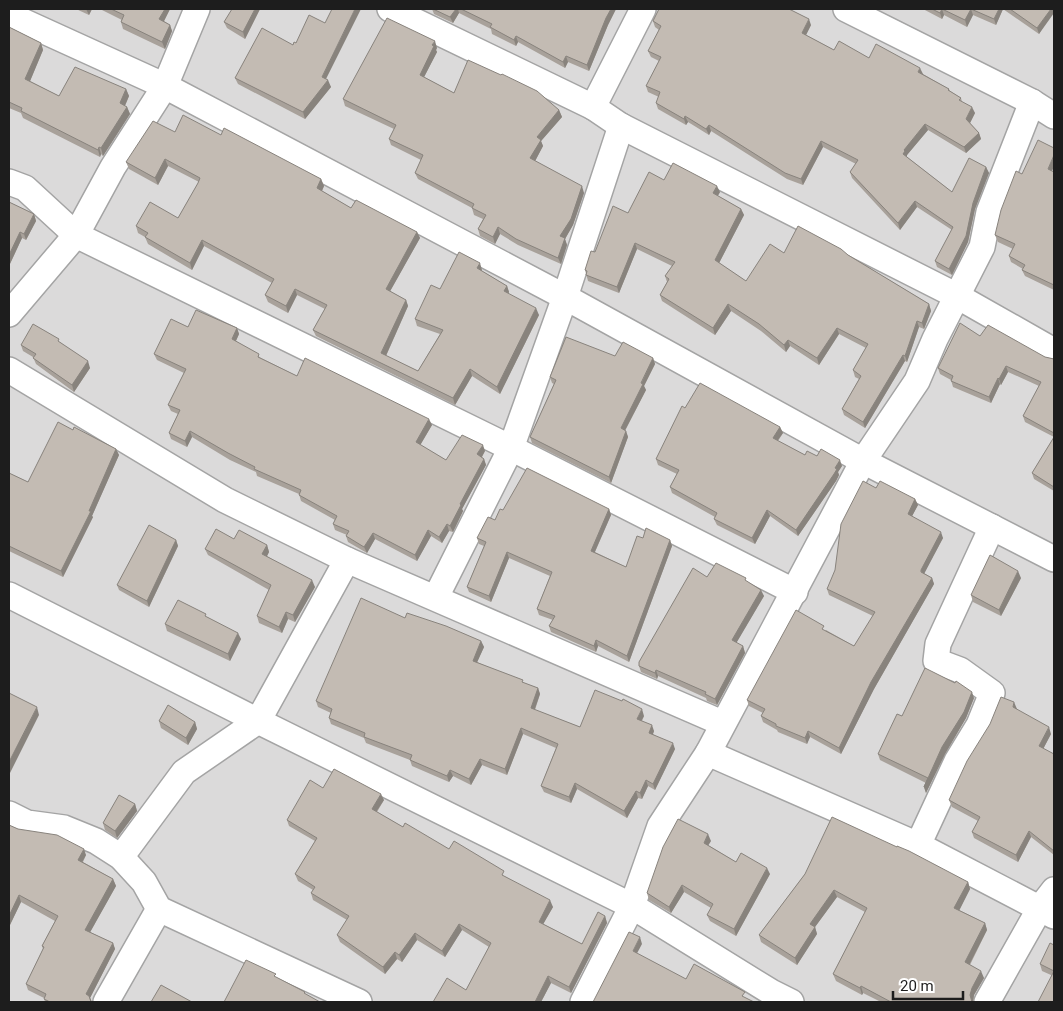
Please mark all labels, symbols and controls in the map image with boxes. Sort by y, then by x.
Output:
scale bar [893,968,963,1000]
text: 20 m [900,977,934,995]

